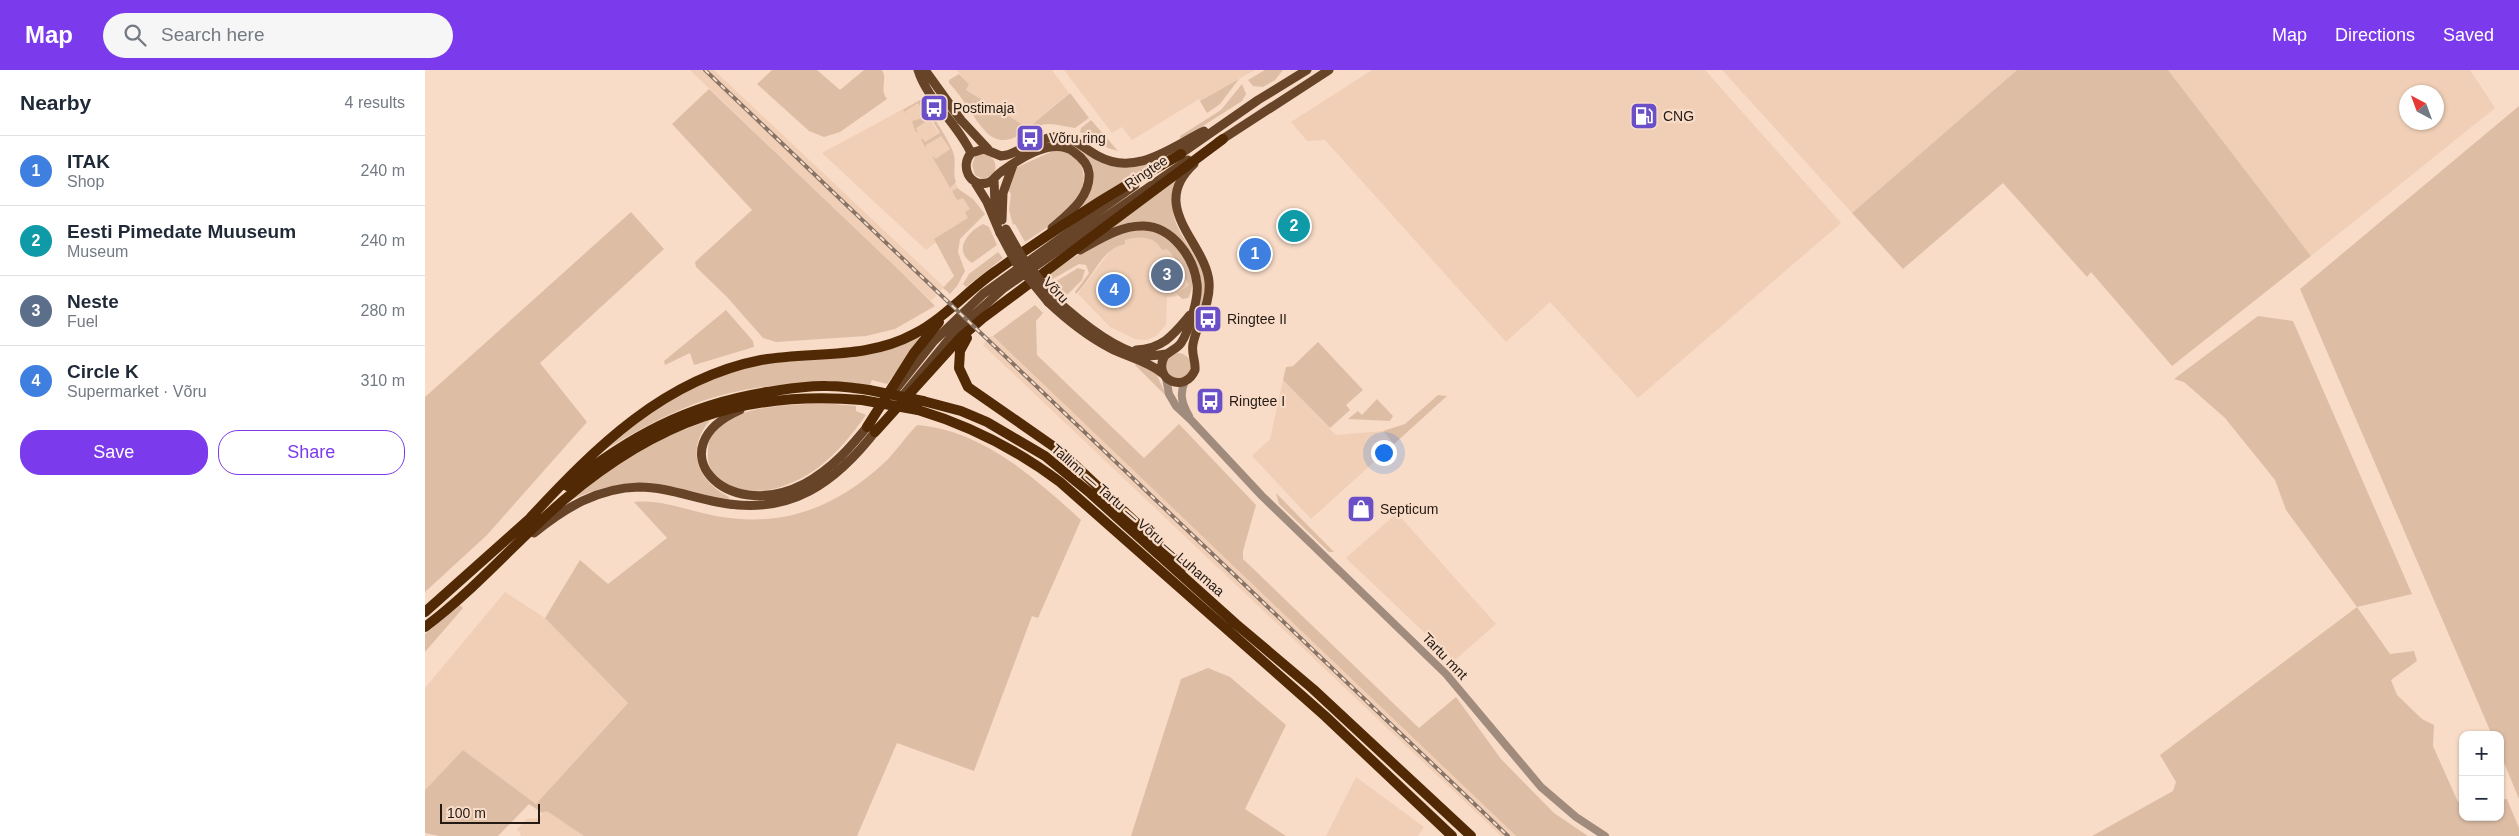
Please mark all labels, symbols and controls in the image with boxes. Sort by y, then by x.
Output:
search box [103,13,453,58]
text: Map [25,21,73,48]
icon: search [121,21,149,49]
text: Search here [161,24,265,45]
text: Map [2272,25,2307,45]
text: Directions [2335,25,2415,45]
text: Saved [2443,25,2494,45]
north arrow [2399,85,2444,130]
text: Nearby [20,91,91,114]
bus stop icon: Postimaja [919,93,949,123]
text: 4 results [345,94,405,111]
place label: Postimaja [953,100,1015,116]
fuel station icon: CNG [1629,101,1659,131]
place label: CNG [1663,108,1694,124]
bus stop icon: Võru ring [1015,123,1045,153]
place label: Võru ring [1049,130,1106,146]
text: ITAK [67,151,110,172]
street label: Ringtee [1122,152,1171,192]
text: 1 [32,162,40,179]
text: 240 m [361,162,405,179]
text: Shop [67,173,104,190]
pin: 2 [1278,207,1310,245]
text: Eesti Pimedate Muuseum [67,221,296,242]
text: 2 [32,232,40,249]
text: 240 m [361,232,405,249]
pin: 1 [1239,235,1271,273]
text: Museum [67,243,128,260]
pin: 3 [1151,256,1183,294]
pin: 4 [1098,271,1130,309]
street label: Võru [1040,274,1072,306]
text: Neste [67,291,119,312]
text: 3 [32,302,40,319]
text: 280 m [361,302,405,319]
bus stop icon: Ringtee II [1193,304,1223,334]
place label: Ringtee II [1227,311,1287,327]
text: Fuel [67,313,98,330]
text: Circle K [67,361,139,382]
text: 4 [32,372,40,389]
text: 310 m [361,372,405,389]
text: Supermarket · Võru [67,383,207,400]
bus stop icon: Ringtee I [1195,386,1225,416]
place label: Ringtee I [1229,393,1285,409]
button: Save [20,430,208,475]
button: Share [218,430,405,475]
your location [1371,440,1397,466]
street label: Tallinn — Tartu — Võru — Luhamaa [1048,441,1228,600]
shop icon: Septicum [1346,494,1376,524]
place label: Septicum [1380,501,1438,517]
street label: Tartu mnt [1419,629,1471,683]
map controls [2459,731,2504,821]
button: + [2459,731,2504,776]
button: − [2459,776,2504,821]
scale bar [440,801,540,824]
text: 100 m [447,805,486,821]

